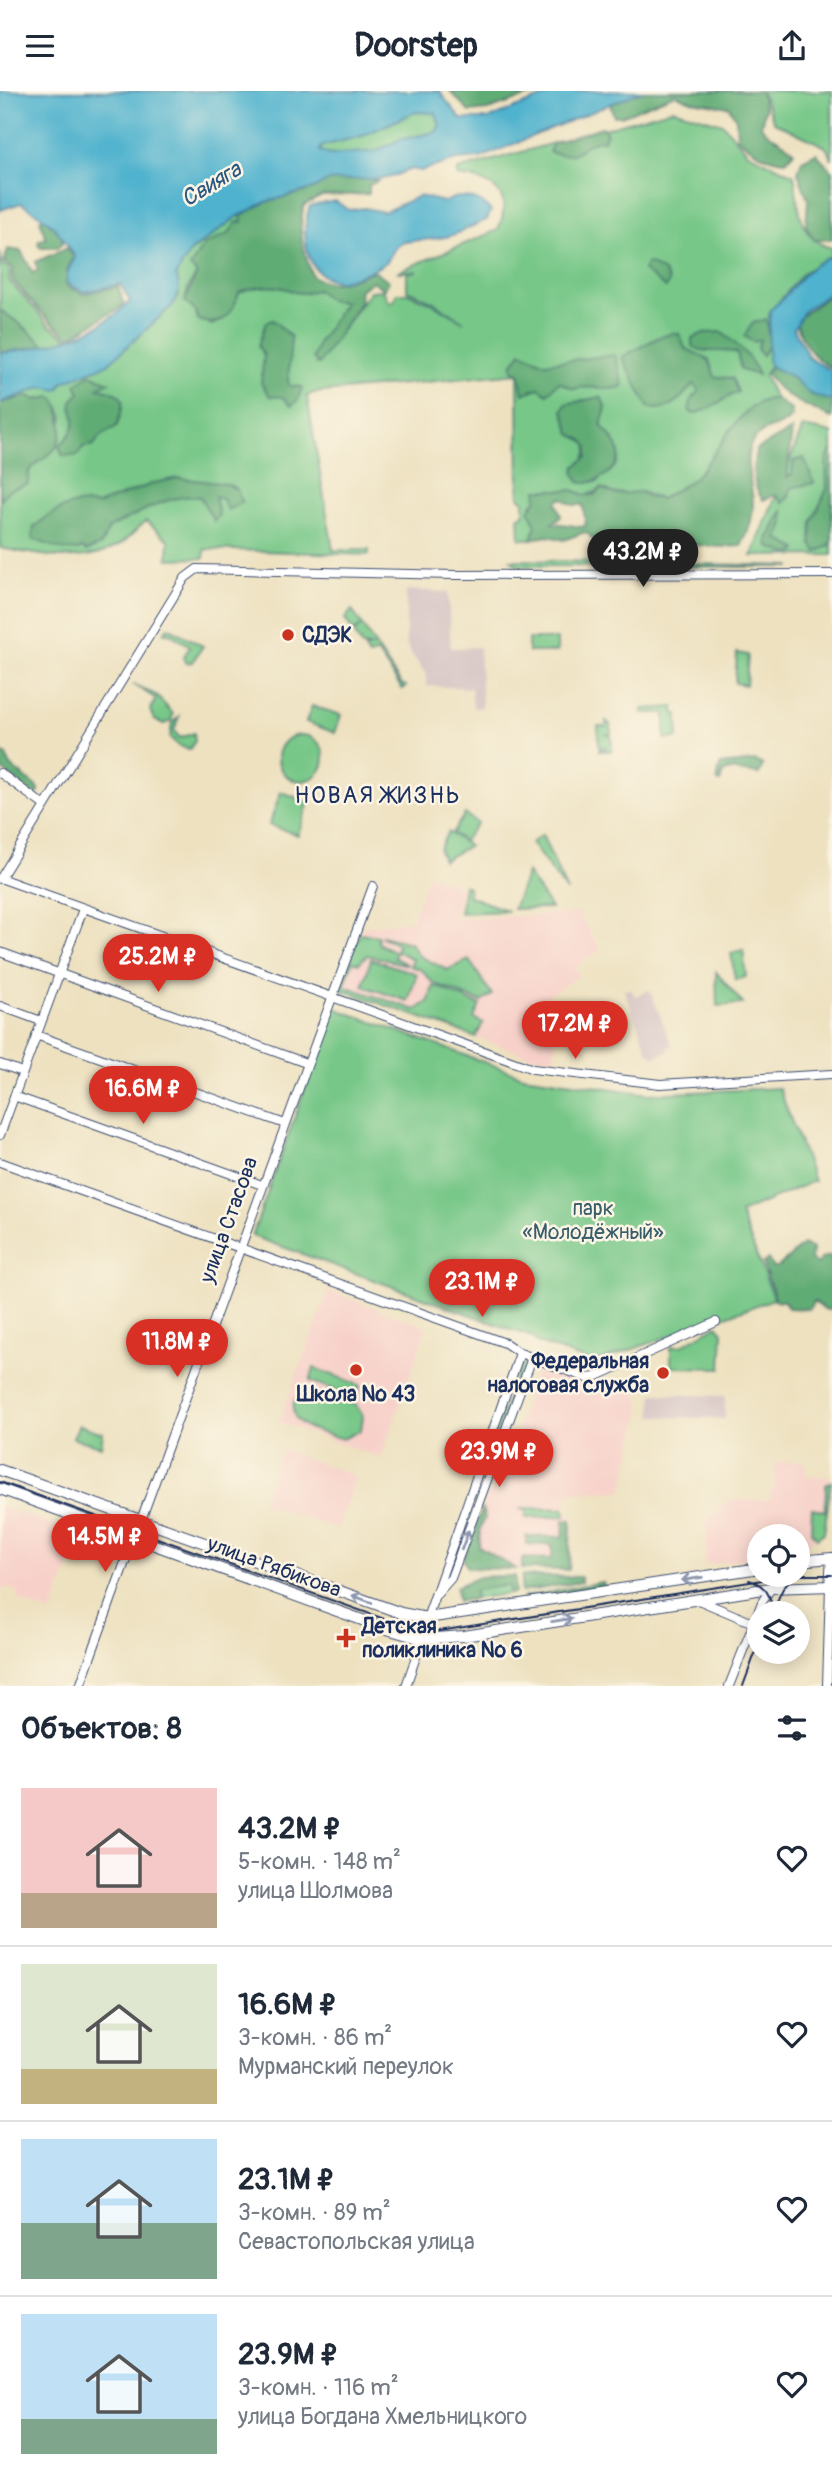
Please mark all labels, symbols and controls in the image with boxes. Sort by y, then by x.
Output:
text: Doorstep [354,26,478,66]
icon: menu [21,27,59,65]
icon: share [773,27,811,65]
water label: Свияга [176,154,247,213]
pin: 43.2M ₽ [578,529,708,589]
text: 43.2M ₽ [603,537,683,566]
place label: СДЭК [302,622,352,649]
marker: СДЭК [280,627,296,643]
district label: НОВАЯ ЖИЗНЬ [294,781,462,810]
pin: 25.2M ₽ [93,935,223,994]
text: 25.2M ₽ [119,942,197,971]
pin: 17.2M ₽ [510,1002,640,1061]
text: 17.2M ₽ [538,1009,612,1038]
pin: 16.6M ₽ [78,1067,208,1126]
text: 16.6M ₽ [105,1074,181,1103]
street label: улица Стасова [193,1153,264,1288]
park label: парк «Молодёжный» [522,1195,664,1246]
pin: 23.1M ₽ [417,1259,547,1319]
text: 23.1M ₽ [445,1267,519,1296]
pin: 11.8M ₽ [112,1319,242,1379]
text: 11.8M ₽ [142,1327,212,1356]
place label: Федеральная налоговая служба [488,1348,649,1399]
marker: Школа № 43 [348,1362,364,1378]
marker: Федеральная налоговая служба [655,1365,671,1381]
place label: Школа № 43 [296,1381,415,1408]
pin: 23.9M ₽ [434,1429,564,1489]
text: 23.9M ₽ [460,1437,538,1466]
pin: 14.5M ₽ [40,1515,170,1574]
text: 14.5M ₽ [67,1522,143,1551]
map controls [747,1524,810,1664]
button: locate [747,1524,810,1587]
street label: улица Рябикова [202,1530,345,1604]
one-way arrow [460,1530,472,1552]
one-way arrow [681,1573,704,1586]
one-way arrow [351,1592,373,1604]
button: layers [747,1601,810,1664]
place label: Детская поликлиника № 6 [360,1613,523,1664]
one-way arrow [550,1614,573,1627]
marker: Детская поликлиника № 6 [336,1628,356,1648]
icon: filters [773,1709,811,1747]
text: Объектов: 8 [21,1710,182,1747]
text: 43.2M ₽ [238,1810,342,1847]
icon: home [77,1816,161,1900]
icon: heart [773,1839,811,1877]
text: 5-комн. · 148 m² [238,1847,401,1876]
text: улица Шолмова [238,1876,393,1905]
text: 16.6M ₽ [238,1986,337,2023]
icon: home [77,1992,161,2076]
icon: heart [773,2015,811,2053]
text: 3-комн. · 86 m² [238,2023,392,2052]
text: Мурманский переулок [238,2052,454,2081]
text: 23.1M ₽ [238,2161,335,2198]
icon: home [77,2167,161,2251]
icon: heart [773,2190,811,2228]
text: 3-комн. · 89 m² [238,2198,391,2227]
text: Севастопольская улица [238,2227,475,2256]
text: 23.9M ₽ [238,2336,339,2373]
icon: home [77,2342,161,2426]
icon: heart [773,2365,811,2403]
text: 3-комн. · 116 m² [238,2373,399,2402]
text: улица Богдана Хмельницкого [238,2402,527,2431]

